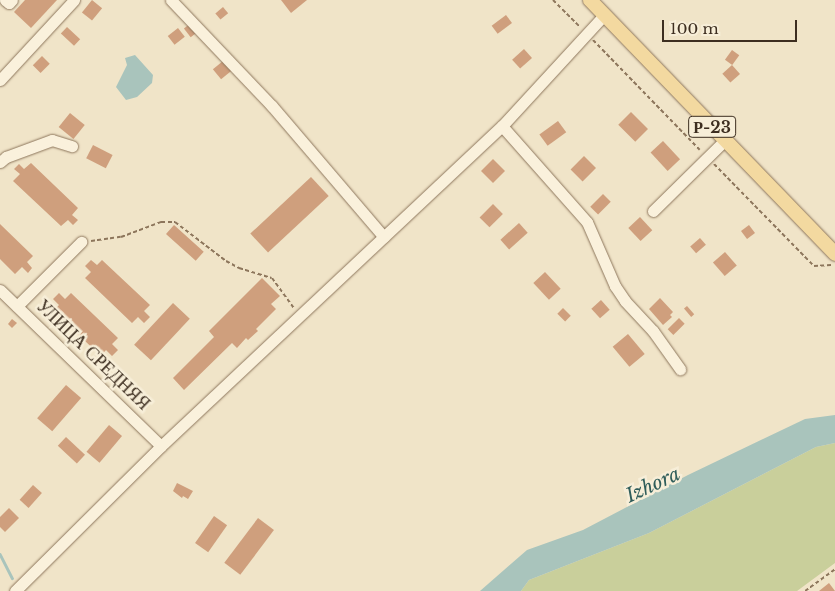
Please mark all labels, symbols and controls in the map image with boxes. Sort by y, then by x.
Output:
scale bar [665,10,800,42]
text: 100 m [670,19,719,38]
road number: Р-23 [687,114,737,140]
street label: УЛИЦА СРЕДНЯЯ [32,295,154,415]
water label: Izhora [622,462,684,508]

